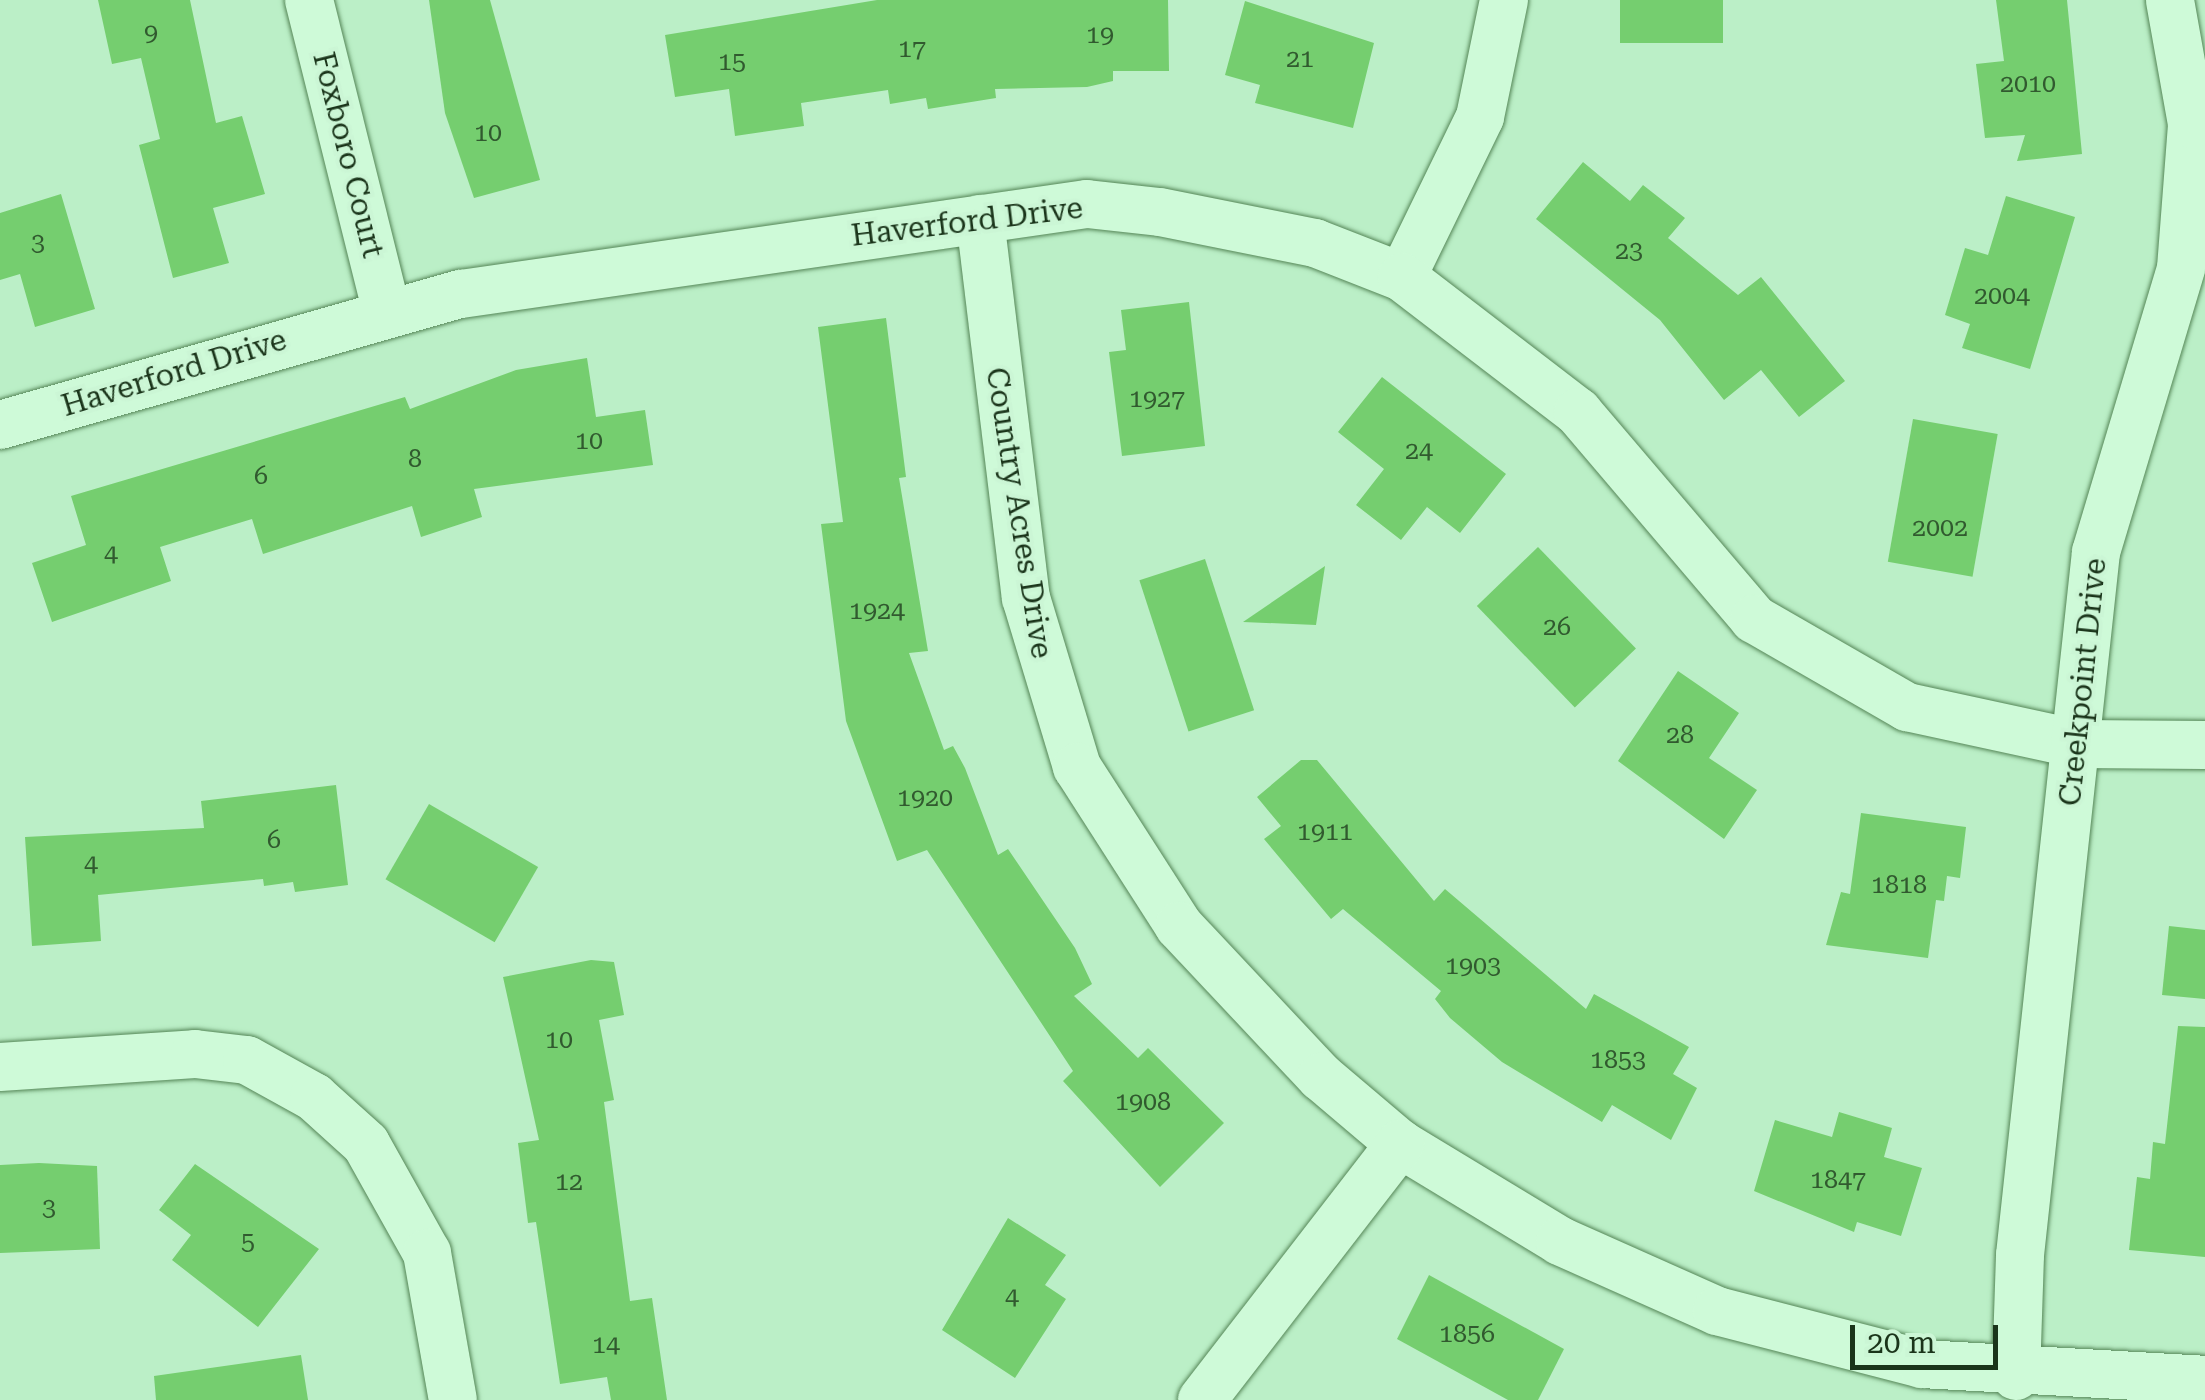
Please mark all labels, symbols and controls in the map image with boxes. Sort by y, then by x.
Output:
house number: 9 [144,18,158,48]
house number: 19 [1086,20,1114,50]
house number: 17 [898,34,926,64]
house number: 21 [1286,44,1314,74]
house number: 15 [718,47,746,77]
street label: Foxboro Court [305,49,391,261]
house number: 2010 [2000,69,2056,99]
house number: 10 [474,118,502,148]
street label: Haverford Drive [849,190,1085,254]
house number: 3 [31,228,45,258]
house number: 23 [1615,236,1643,266]
house number: 2004 [1974,281,2030,311]
street label: Haverford Drive [57,322,291,424]
street label: Country Acres Drive [978,365,1060,661]
house number: 1927 [1129,384,1185,414]
house number: 10 [575,426,603,456]
house number: 24 [1405,436,1433,466]
house number: 8 [408,444,422,474]
house number: 6 [254,461,268,491]
house number: 2002 [1912,513,1968,543]
house number: 4 [104,539,118,569]
street label: Creekpoint Drive [2052,556,2114,808]
house number: 1924 [849,596,905,626]
house number: 26 [1543,612,1571,642]
house number: 28 [1666,720,1694,750]
house number: 1920 [897,783,953,813]
house number: 1911 [1297,817,1353,847]
house number: 6 [267,825,281,855]
house number: 4 [84,849,98,879]
house number: 1818 [1871,870,1927,900]
house number: 1903 [1445,951,1501,981]
house number: 10 [545,1025,573,1055]
house number: 1853 [1590,1045,1646,1075]
house number: 1908 [1115,1087,1171,1117]
house number: 1847 [1810,1165,1866,1195]
house number: 12 [555,1167,583,1197]
house number: 3 [42,1193,56,1223]
house number: 5 [241,1227,255,1257]
house number: 4 [1005,1282,1019,1312]
scale bar [1855,1305,2002,1367]
house number: 1856 [1439,1319,1495,1349]
text: 20 m [1867,1325,1936,1360]
house number: 14 [592,1330,620,1360]

